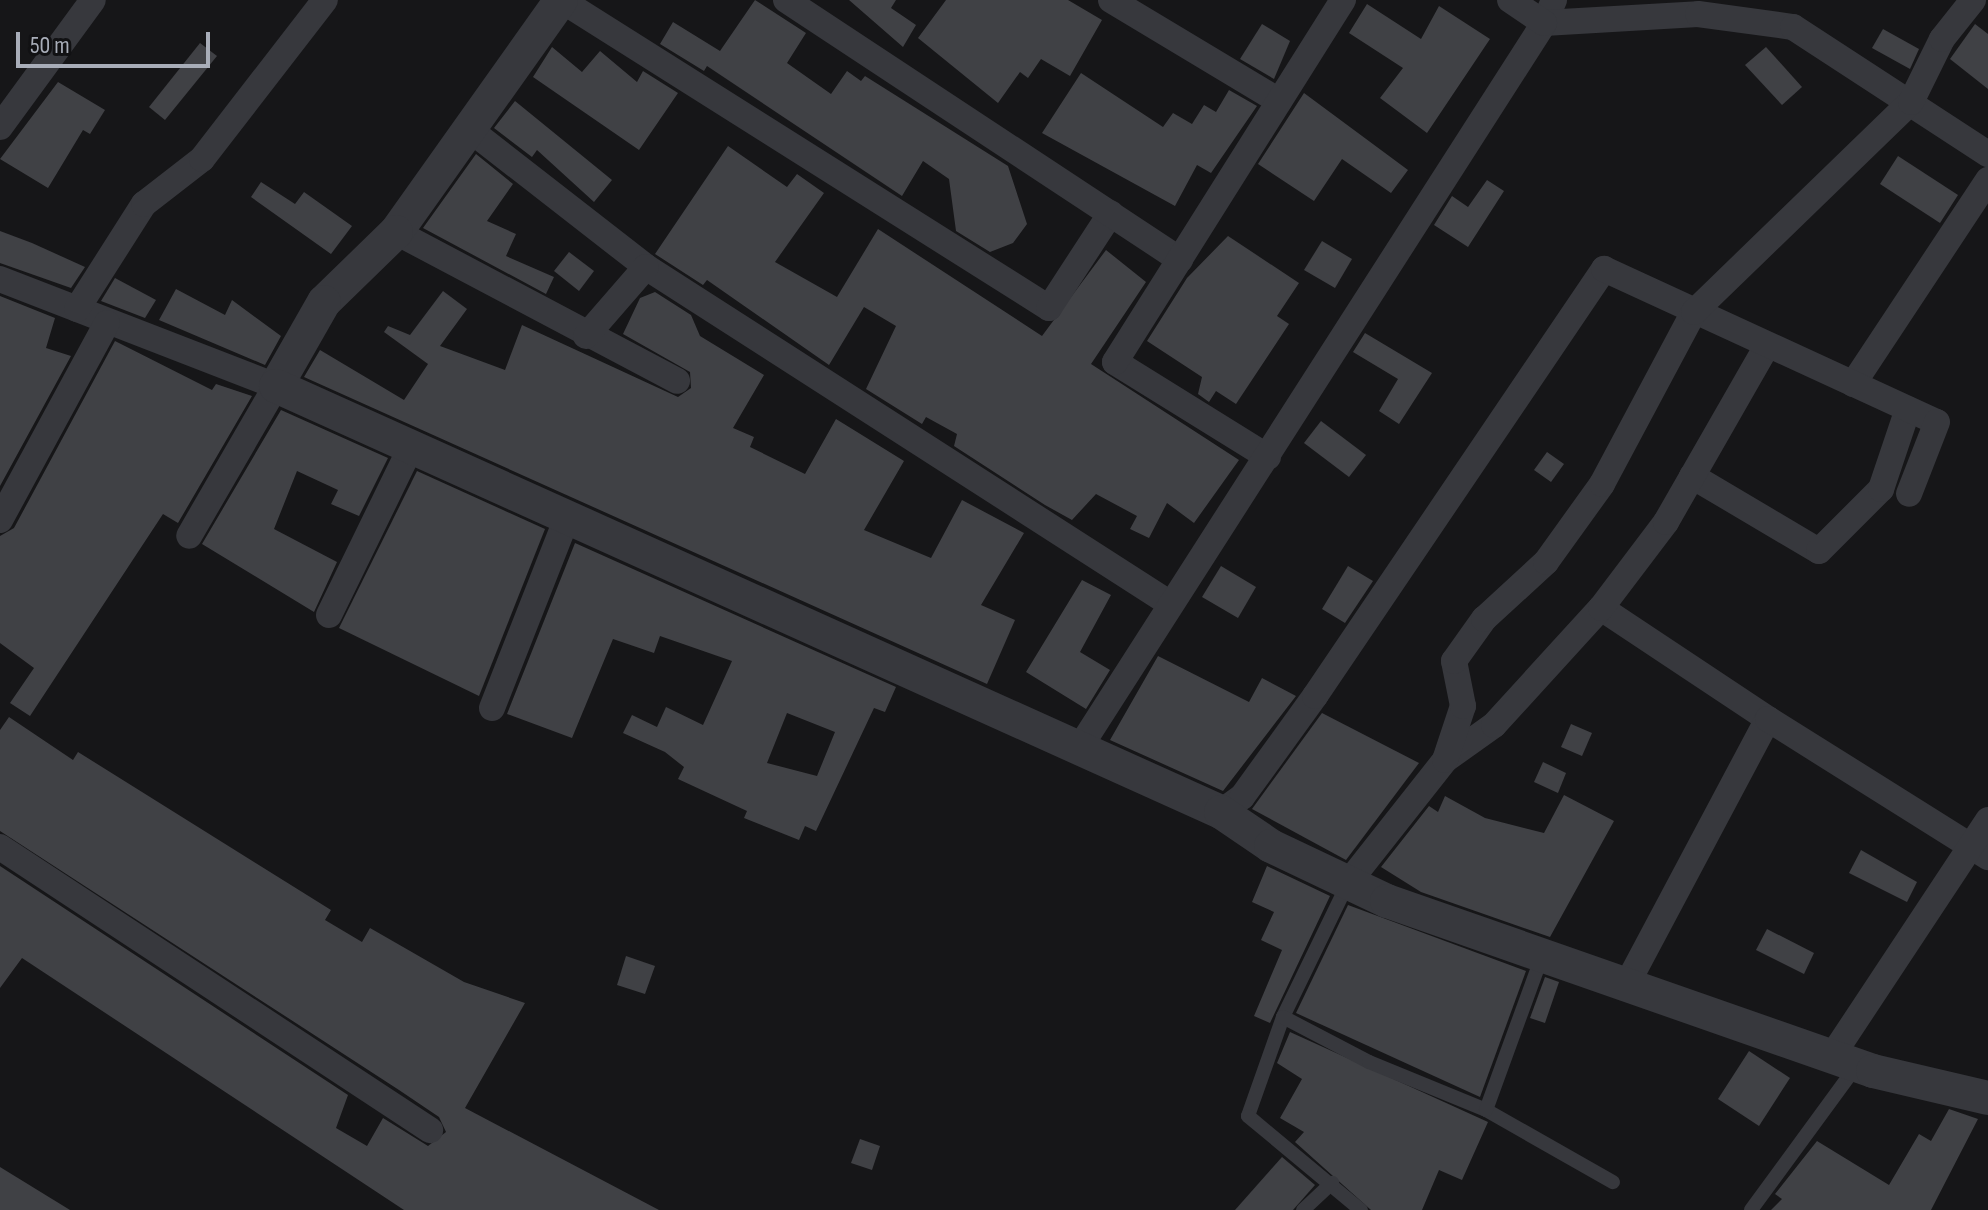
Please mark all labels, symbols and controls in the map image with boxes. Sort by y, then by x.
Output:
scale bar [20,16,214,66]
text: 50 m [30,31,70,60]

